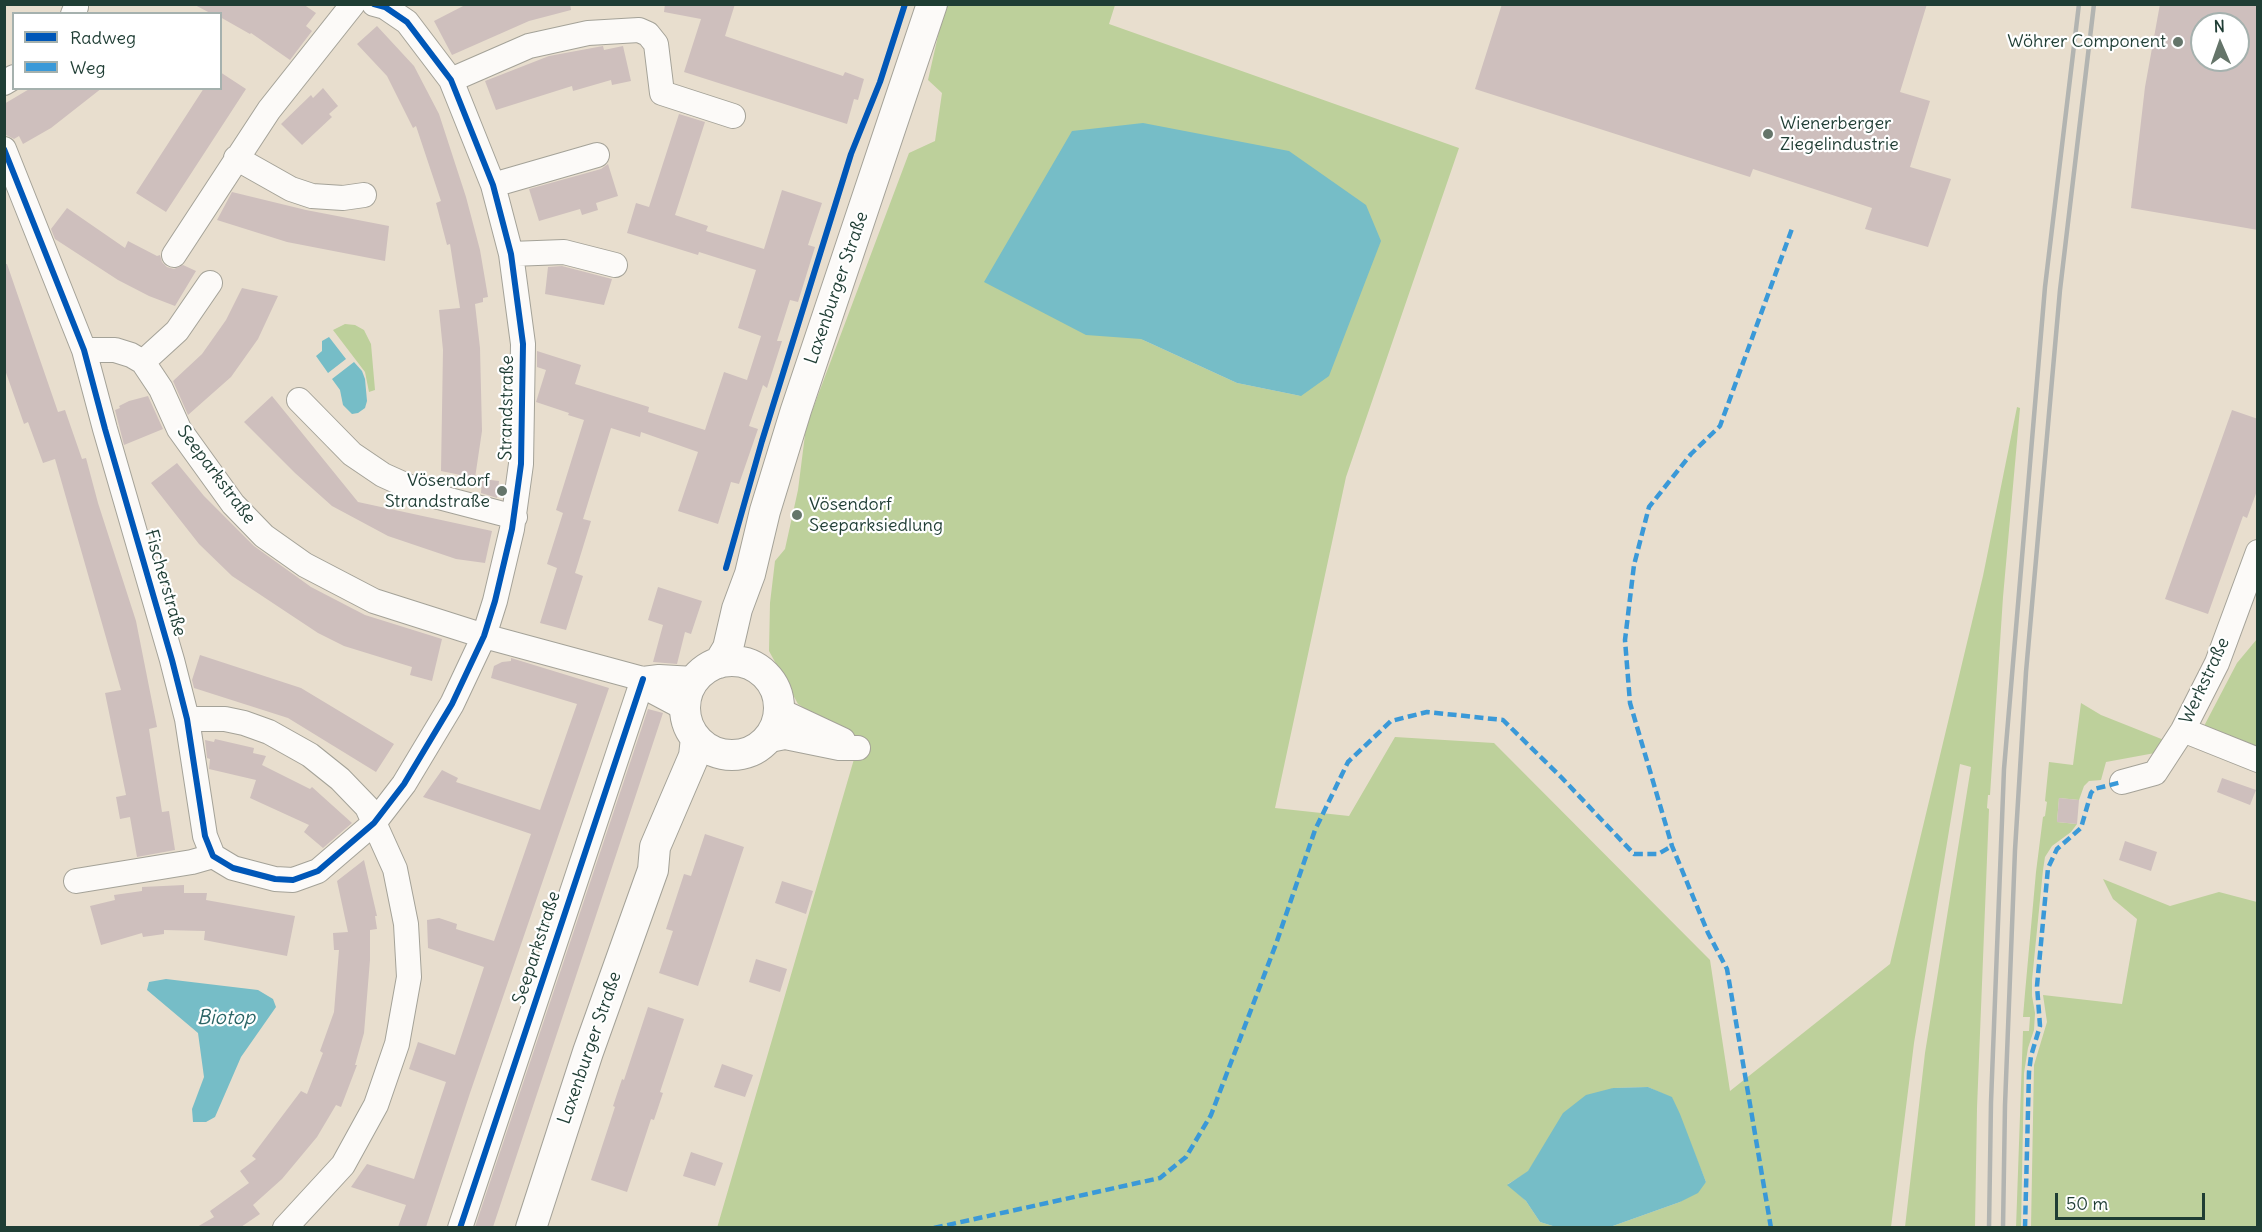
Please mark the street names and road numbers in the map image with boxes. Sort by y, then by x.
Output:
street label: Laxenburger Straße [801,209,873,367]
street label: Strandstraße [495,355,519,461]
street label: Seeparkstraße [172,422,260,528]
street label: Fischerstraße [139,527,191,639]
street label: Werkstraße [2176,634,2234,728]
street label: Seeparkstraße [509,889,565,1007]
street label: Laxenburger Straße [554,969,626,1127]

